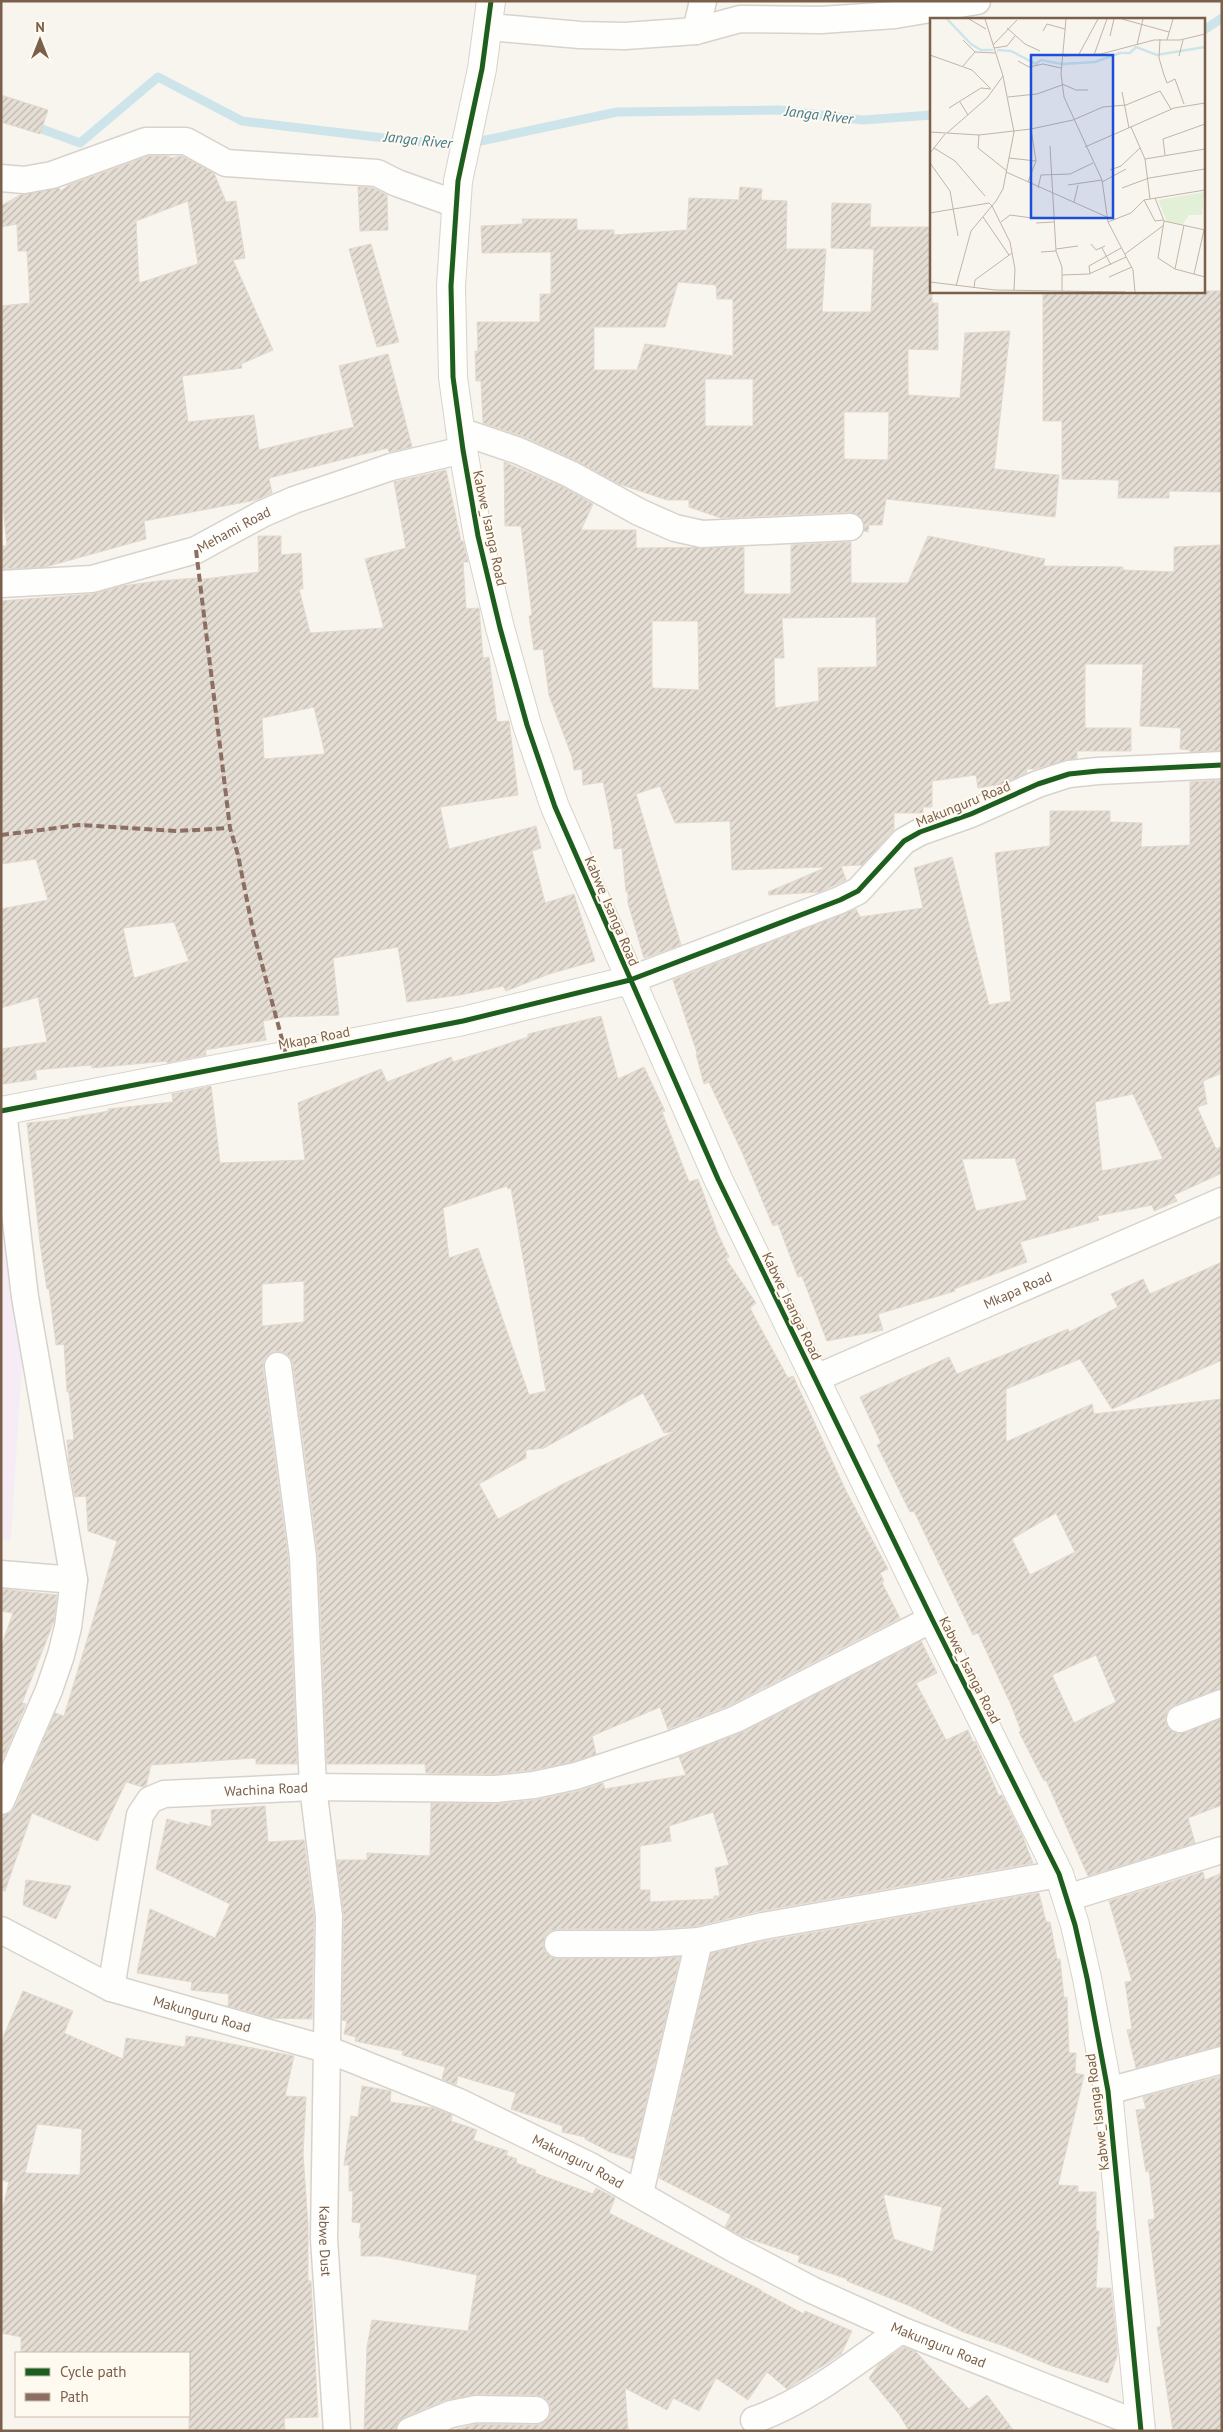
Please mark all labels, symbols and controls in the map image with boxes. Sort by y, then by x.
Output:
north arrow [15,15,65,65]
text: N [35,18,45,36]
inset map [930,18,1206,292]
water label: Janga River [783,101,855,128]
water label: Janga River [382,126,454,153]
street label: Kabwe_Isanga Road [469,468,511,588]
street label: Mehami Road [194,502,273,557]
street label: Makunguru Road [913,777,1013,831]
street label: Kabwe_Isanga Road [581,853,643,969]
street label: Mkapa Road [277,1022,351,1054]
street label: Kabwe_Isanga Road [758,1249,826,1363]
street label: Mkapa Road [981,1267,1054,1313]
street label: Kabwe_Isanga Road [935,1613,1005,1727]
street label: Wachina Road [224,1778,308,1800]
street label: Makunguru Road [151,1991,253,2036]
street label: Kabwe_Isanga Road [1081,2052,1113,2172]
street label: Makunguru Road [529,2130,627,2192]
street label: Kabwe Dust [315,2206,336,2277]
street label: Makunguru Road [888,2318,989,2372]
legend [15,2352,190,2417]
text: Cycle path [60,2362,126,2381]
text: Path [60,2387,89,2406]

